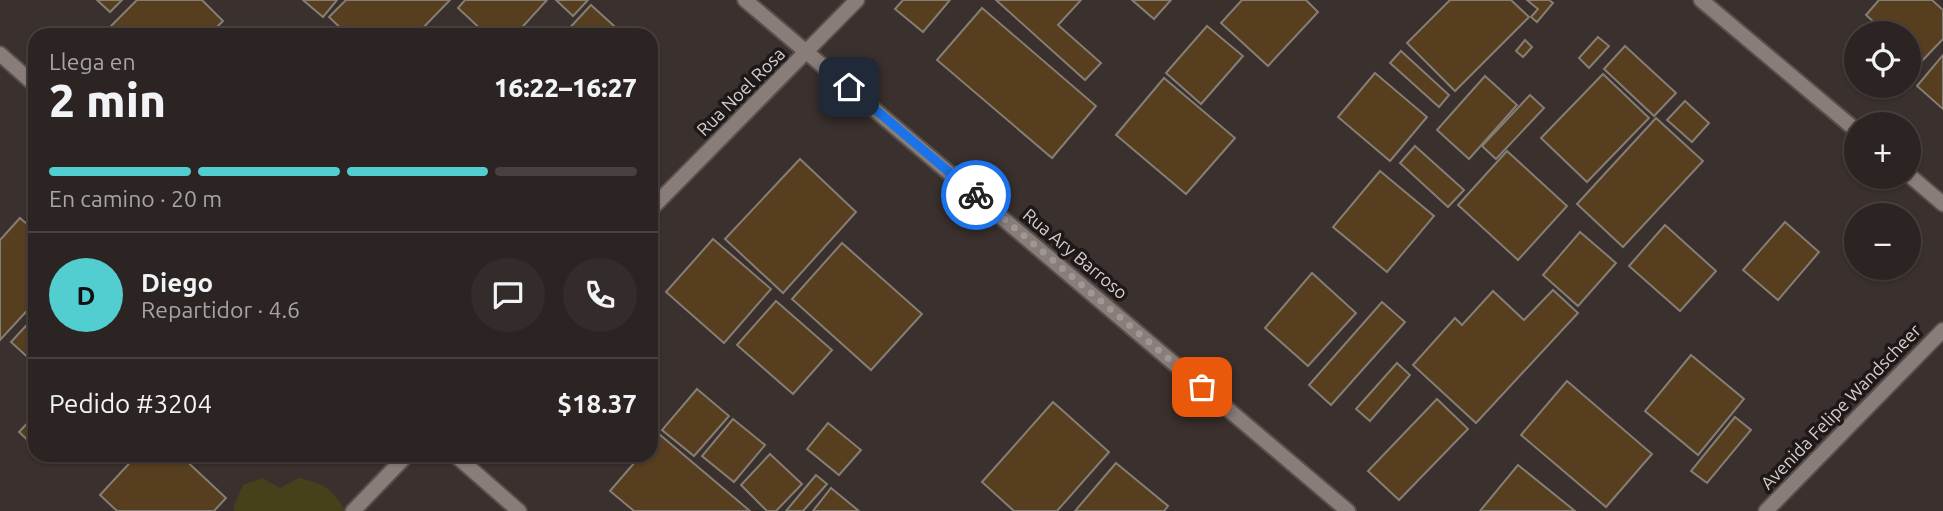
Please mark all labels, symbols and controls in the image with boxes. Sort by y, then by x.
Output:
map controls [1844,21,1921,280]
button: locate [1844,21,1921,98]
street label: Rua Noel Rosa [692,43,788,139]
text: Llega en [49,49,136,74]
pin [819,57,879,117]
icon: home [830,68,868,106]
text: 16:22–16:27 [494,73,637,102]
text: 2 min [49,74,166,126]
button: + [1844,112,1921,189]
courier [941,160,1011,230]
icon: bike [957,176,995,214]
text: En camino · 20 m [49,186,222,211]
button: − [1844,203,1921,280]
street label: Rua Ary Barroso [1020,204,1132,303]
button: chat [471,258,545,332]
button: phone [563,258,637,332]
text: Diego [141,268,213,297]
text: D [77,281,95,310]
text: Repartidor · 4.6 [141,297,300,322]
street label: Avenida Felipe Wandscheer [1756,320,1924,493]
pin [1172,357,1232,417]
icon: bag [1183,368,1221,406]
text: Pedido #3204 [49,389,212,418]
text: $18.37 [557,389,637,418]

